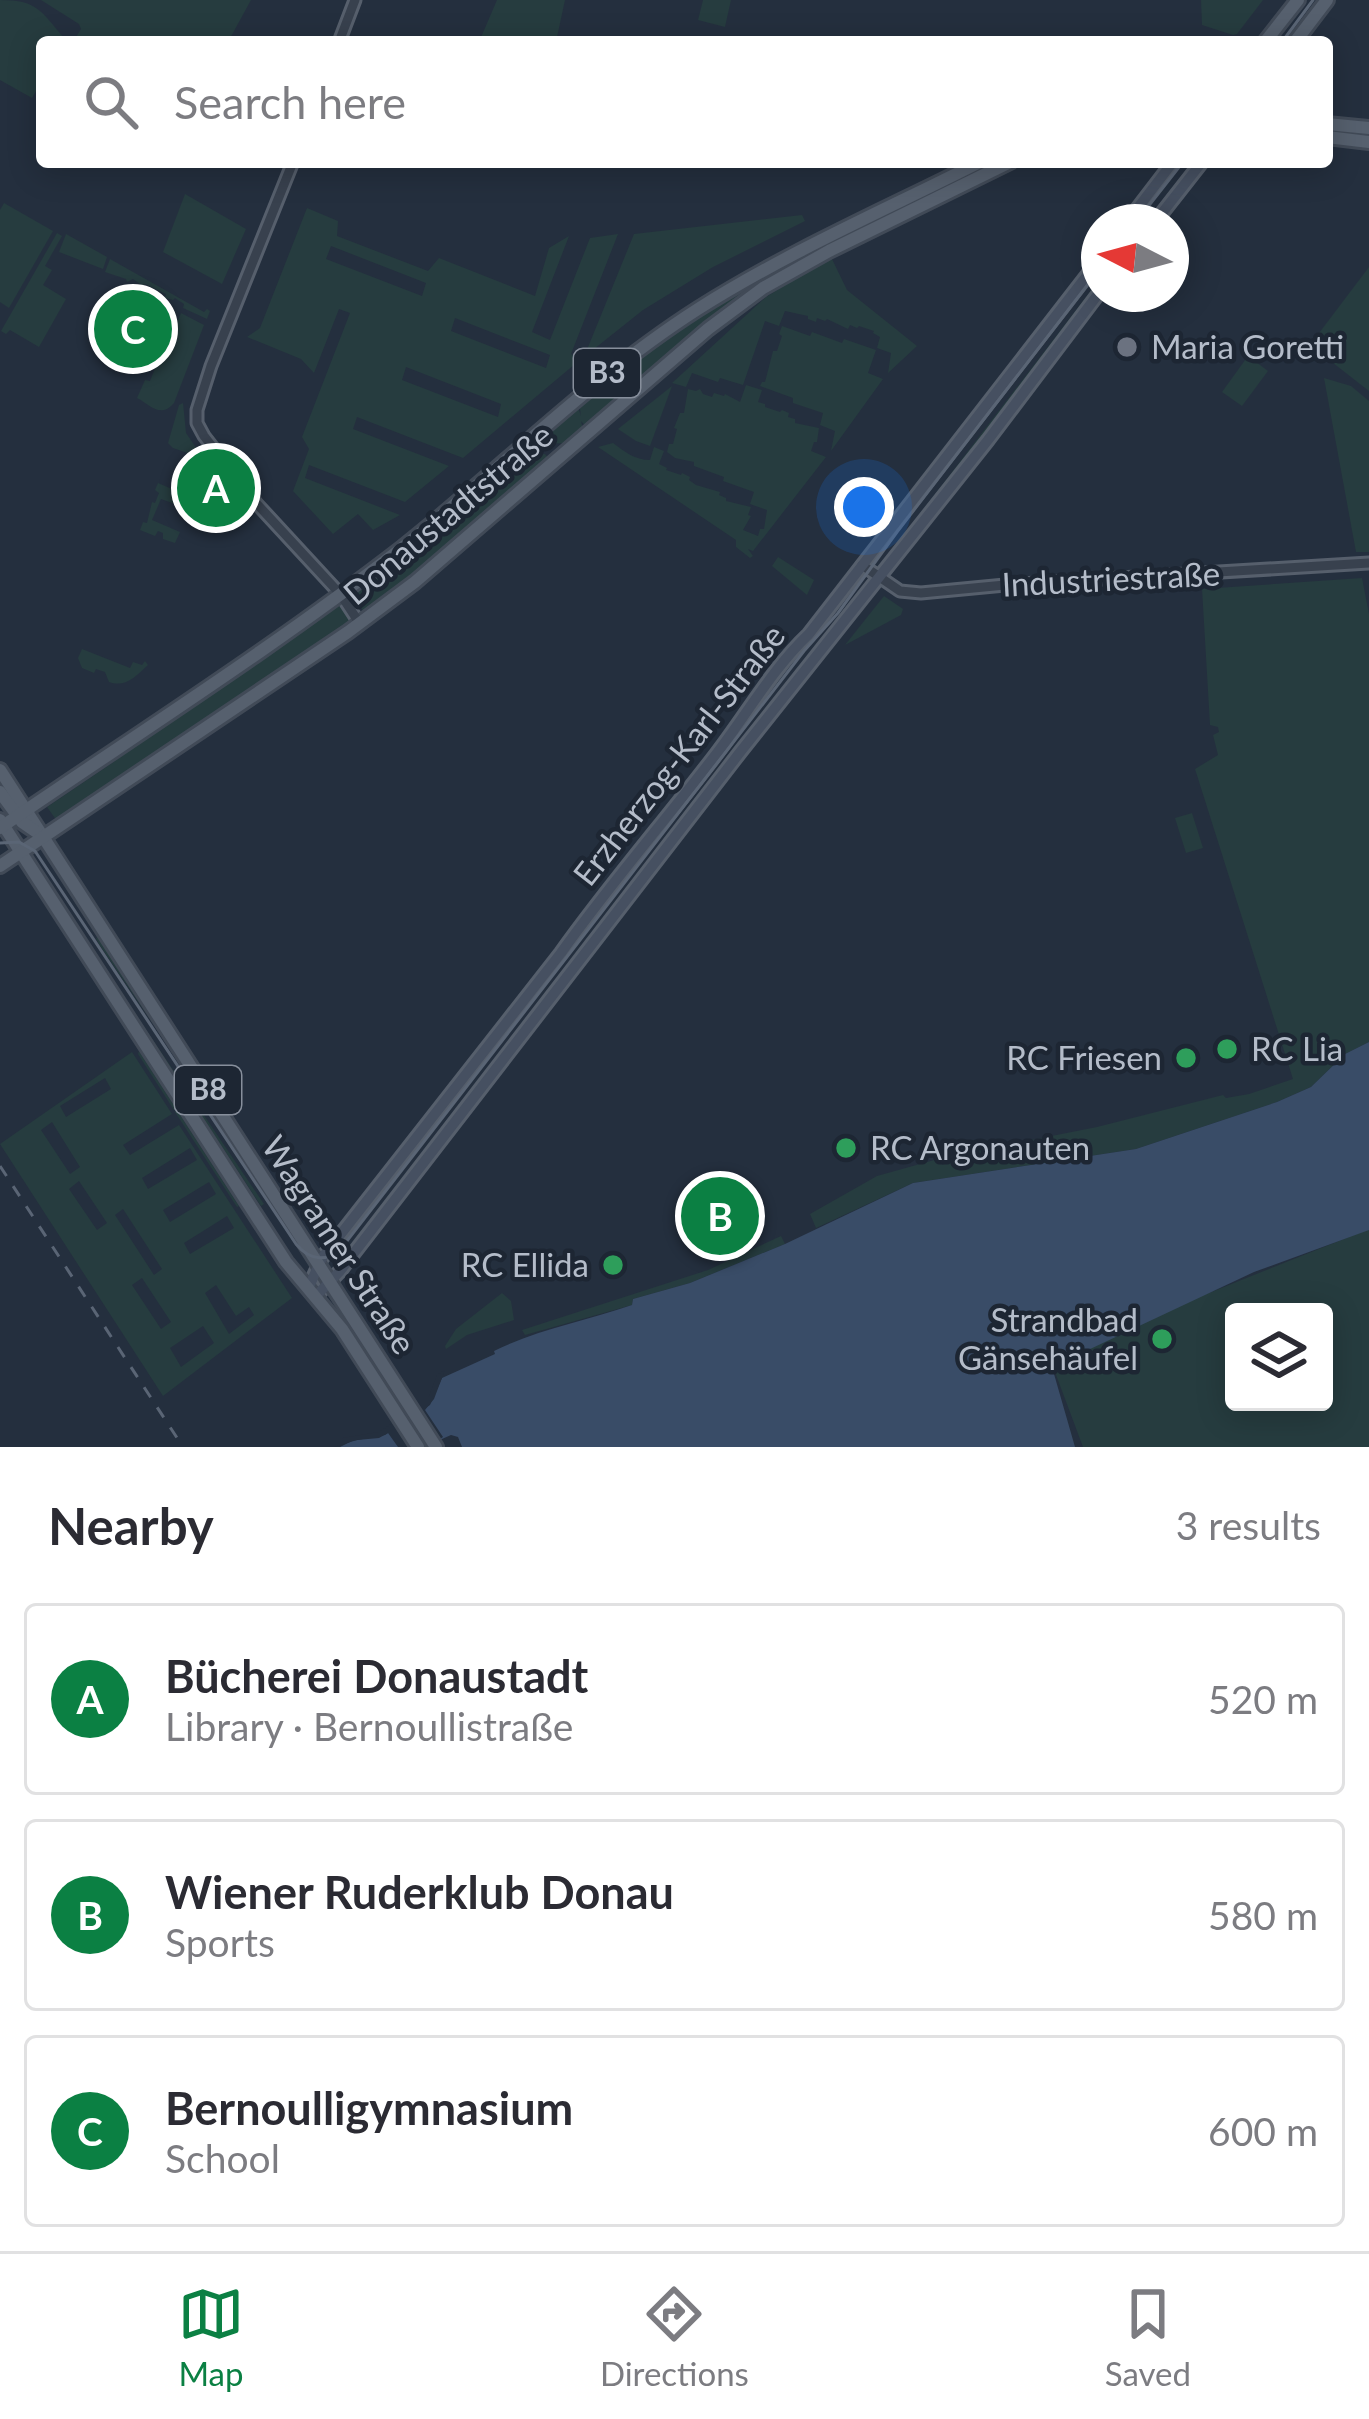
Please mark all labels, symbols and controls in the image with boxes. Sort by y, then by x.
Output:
search box [36,36,1333,168]
icon: search [78,69,144,135]
text: Search here [174,75,406,129]
north arrow [1081,204,1189,312]
pin: C [94,284,172,374]
place label: Maria Goretti [1151,326,1344,366]
marker: Maria Goretti [1114,334,1140,360]
road number: B3 [574,349,640,397]
street label: Donaustadtstraße [335,414,560,612]
pin: A [177,443,255,533]
your location [834,477,894,537]
street label: Industriestraße [1001,552,1221,604]
street label: Erzherzog-Karl-Straße [564,616,792,893]
place label: RC Lia [1251,1028,1343,1068]
marker: RC Lia [1214,1036,1240,1062]
place label: RC Friesen [1006,1037,1162,1077]
marker: RC Friesen [1173,1045,1199,1071]
road number: B8 [175,1066,241,1114]
place label: RC Argonauten [870,1127,1090,1167]
street label: Wagramer Straße [254,1128,425,1361]
marker: RC Argonauten [833,1135,859,1161]
pin: B [681,1171,759,1261]
place label: RC Ellida [461,1244,589,1284]
marker: RC Ellida [600,1252,626,1278]
place label: Strandbad Gänsehäufel [958,1299,1138,1377]
map controls [1225,1303,1333,1411]
button: layers [1225,1303,1333,1411]
marker: Strandbad Gänsehäufel [1149,1326,1175,1352]
text: Nearby [48,1495,214,1556]
text: 3 results [1176,1502,1321,1548]
text: Bücherei Donaustadt [165,1649,588,1703]
text: A [76,1676,104,1722]
text: 520 m [1208,1676,1318,1722]
text: Library · Bernoullistraße [165,1703,573,1749]
text: Wiener Ruderklub Donau [165,1865,674,1919]
text: B [77,1892,103,1938]
text: 580 m [1208,1892,1318,1938]
text: Sports [165,1919,275,1965]
text: Bernoulligymnasium [165,2081,573,2135]
text: C [77,2108,103,2154]
text: 600 m [1208,2108,1318,2154]
text: School [165,2135,280,2181]
tab: Map [178,2281,244,2393]
tab: Directions [600,2281,749,2393]
tab: Saved [1105,2281,1191,2393]

